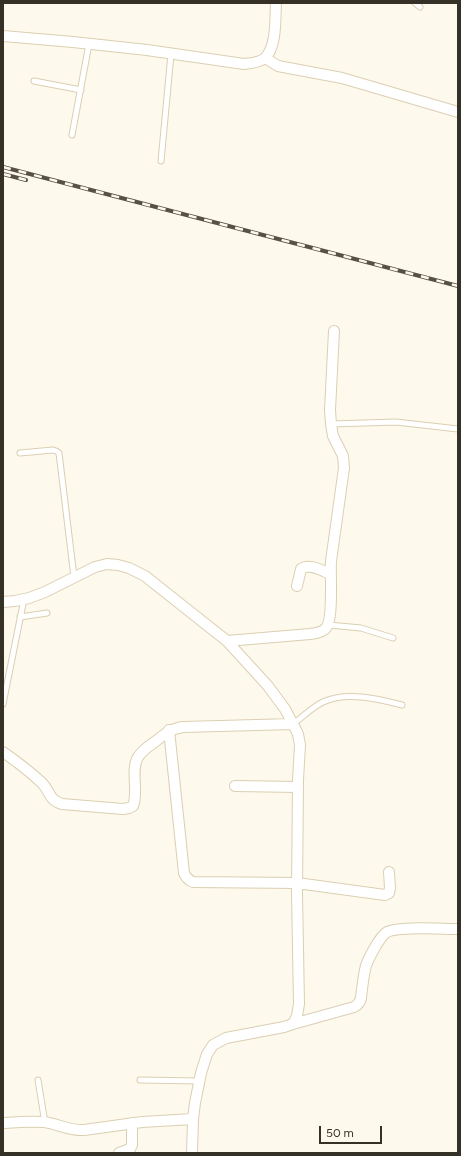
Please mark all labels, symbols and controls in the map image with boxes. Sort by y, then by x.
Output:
scale bar [321,1118,384,1144]
text: 50 m [326,1126,354,1140]

